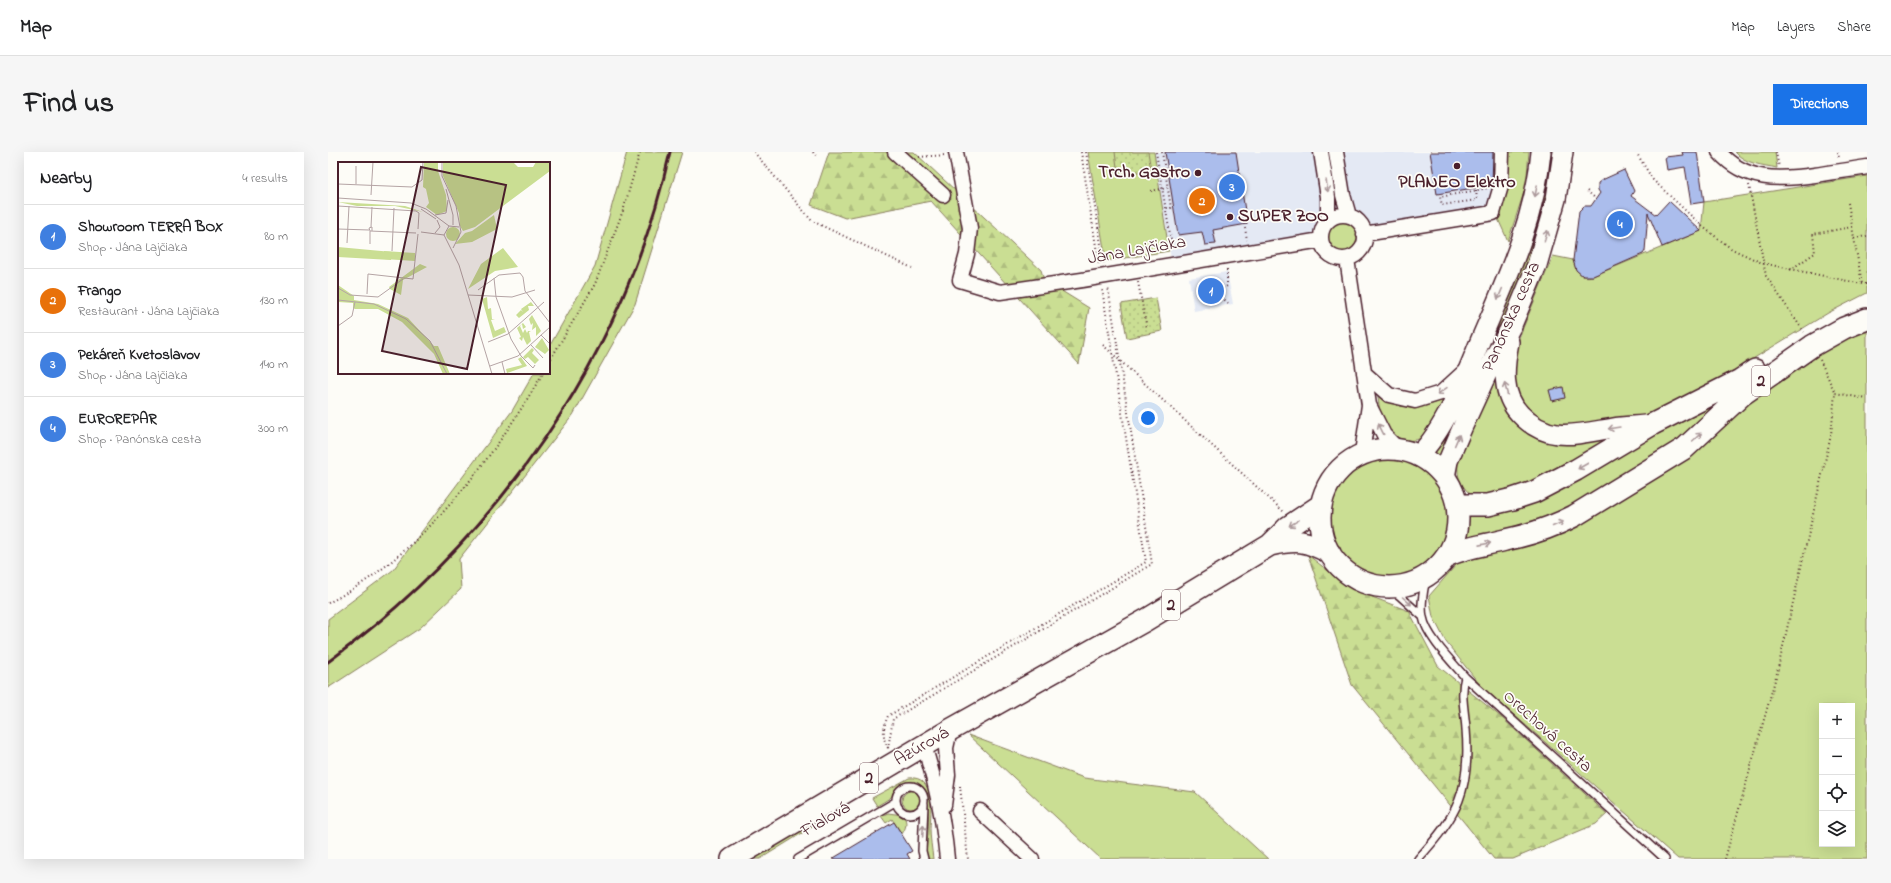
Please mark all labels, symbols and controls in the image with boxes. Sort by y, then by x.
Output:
text: Map [20,14,52,41]
text: Map [1731,17,1755,38]
text: Layers [1777,17,1815,38]
text: Share [1837,17,1871,38]
text: Find us [24,84,114,125]
button: Directions [1773,84,1867,125]
place label: Trch. Gastro [1098,160,1190,186]
marker: PLANEO Elektro [1452,161,1462,171]
inset map [338,162,550,374]
text: Nearby [40,166,92,191]
marker: Trch. Gastro [1193,168,1203,178]
text: 4 results [242,169,288,188]
place label: PLANEO Elektro [1398,170,1516,196]
pin: 3 [1219,172,1245,202]
one-way arrow [1323,179,1331,192]
one-way arrow [1531,184,1539,197]
pin: 2 [1189,186,1215,216]
place label: SUPER ZOO [1238,204,1329,230]
pin: 4 [1607,209,1633,239]
marker: SUPER ZOO [1225,212,1235,222]
text: Showroom TERRA BOX [78,216,223,238]
text: 1 [51,227,55,246]
text: 80 m [264,227,288,246]
street label: Jána Lajčiaka [1086,230,1188,272]
one-way arrow [1543,230,1550,243]
text: Shop · Jána Lajčiaka [78,238,188,257]
street label: Panónska cesta [1476,258,1548,376]
pin: 1 [1198,276,1224,306]
text: Frango [78,280,121,302]
one-way arrow [1496,287,1504,299]
text: 2 [50,291,56,310]
text: 130 m [260,291,288,310]
text: Restaurant · Jána Lajčiaka [78,302,219,321]
text: Pekáreň Kvetoslavov [78,344,200,366]
text: 3 [50,355,56,374]
text: 140 m [260,355,288,374]
text: Shop · Jána Lajčiaka [78,366,188,385]
road number: 2 [1752,366,1770,396]
one-way arrow [1502,383,1510,396]
one-way arrow [1437,387,1448,395]
text: EUROREPAR [78,408,157,430]
your location [1138,408,1158,428]
text: 4 [50,419,56,438]
text: 300 m [258,419,288,438]
one-way arrow [1377,423,1384,435]
one-way arrow [1608,425,1621,433]
text: Shop · Panónska cesta [78,430,201,449]
one-way arrow [1692,432,1702,442]
one-way arrow [1454,434,1461,446]
one-way arrow [1577,463,1589,471]
one-way arrow [1552,519,1564,527]
one-way arrow [1288,520,1300,528]
one-way arrow [1478,540,1491,548]
road number: 2 [1162,590,1180,620]
one-way arrow [1402,596,1412,606]
street label: Orechová cesta [1496,685,1598,779]
map controls [1819,703,1855,847]
button: + [1819,703,1855,739]
street label: Azúrová [890,721,954,773]
button: − [1819,739,1855,775]
road number: 2 [860,763,878,793]
button: locate [1819,775,1855,811]
street label: Fialová [796,795,855,845]
button: layers [1819,811,1855,847]
one-way arrow [919,825,926,838]

